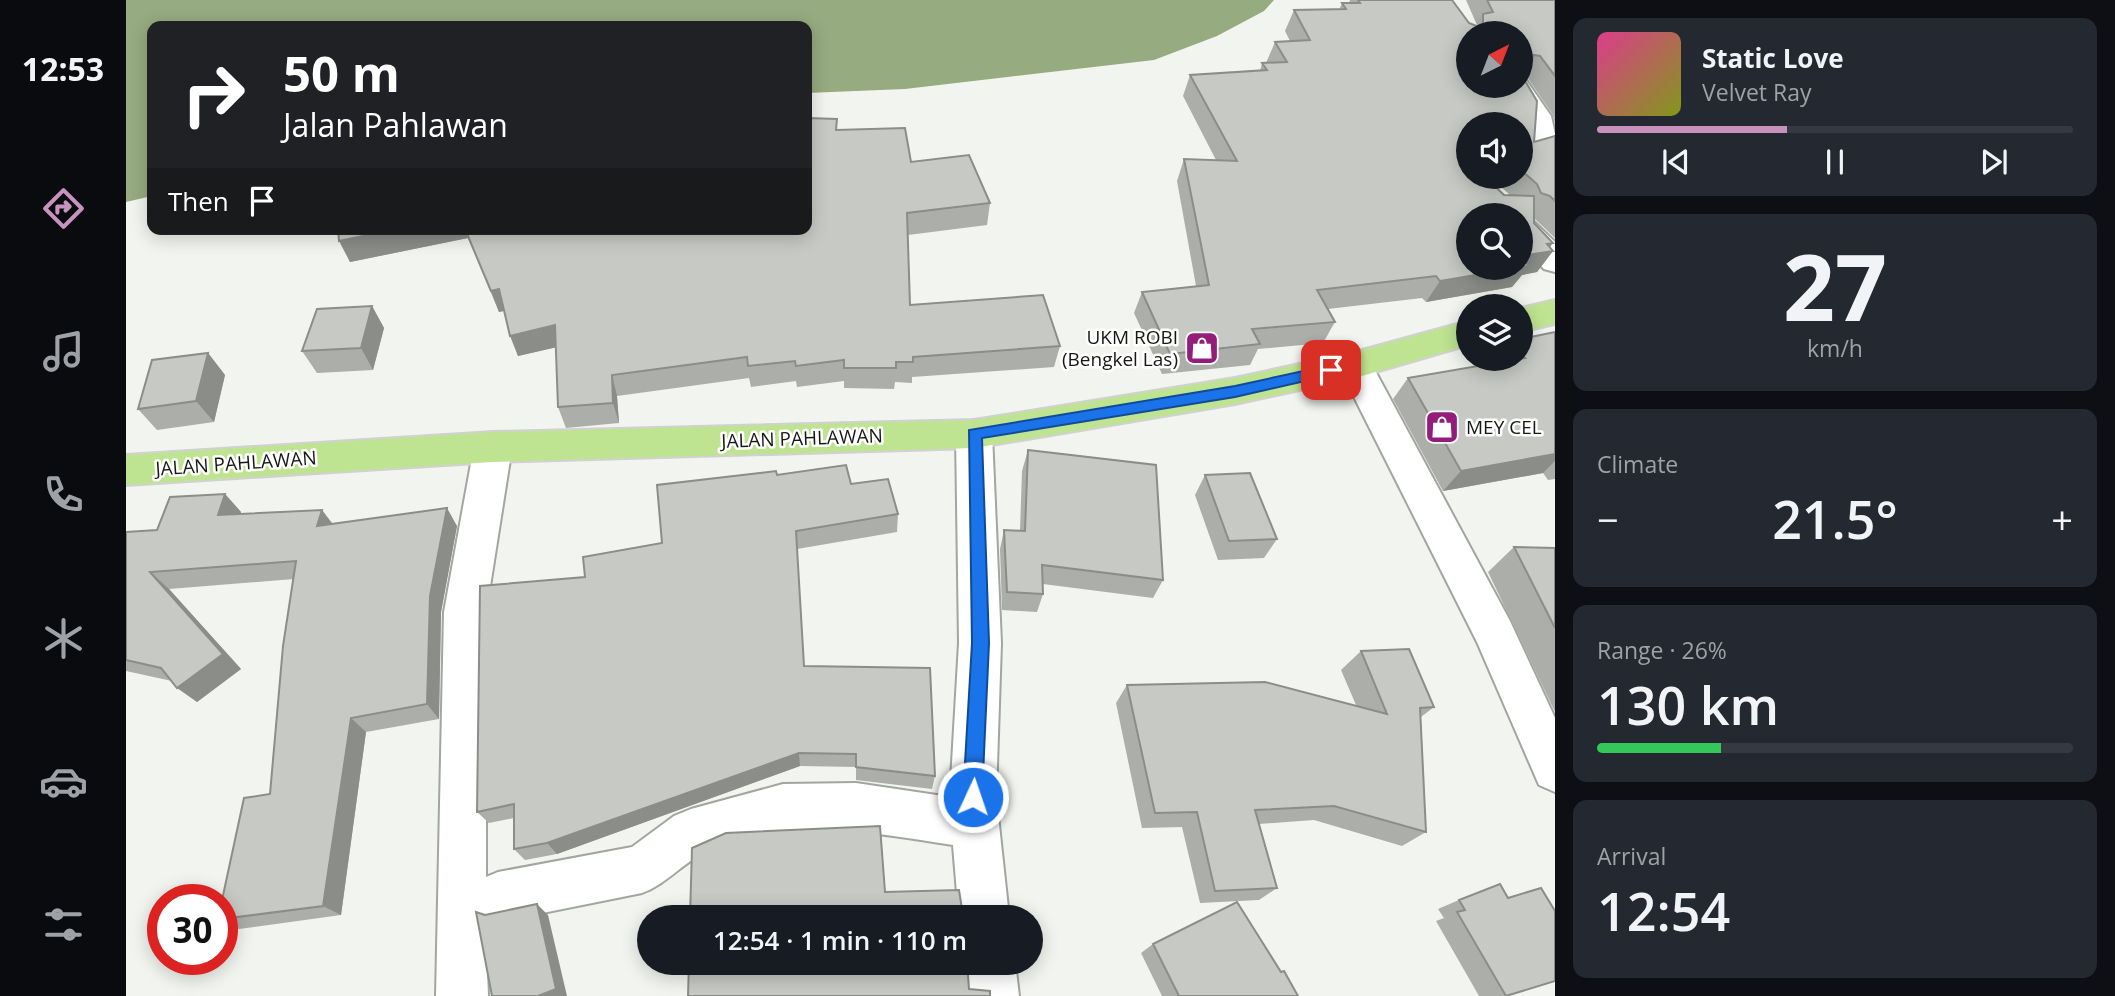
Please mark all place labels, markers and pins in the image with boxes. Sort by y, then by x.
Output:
place label: UKM ROBI (Bengkel Las) [1062,324,1178,372]
shop icon: UKM ROBI (Bengkel Las) [1183,329,1221,367]
pin [1301,340,1361,400]
shop icon: MEY CEL [1423,408,1461,446]
place label: MEY CEL [1466,414,1542,440]

